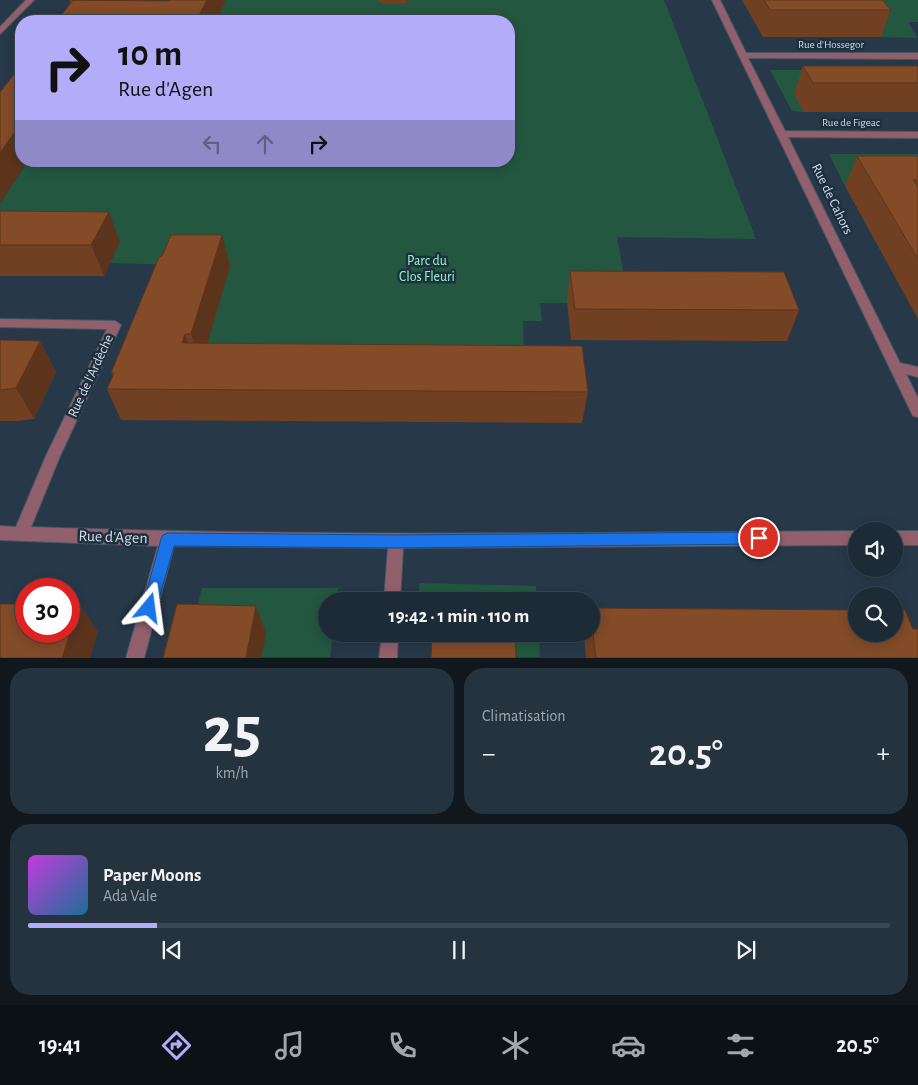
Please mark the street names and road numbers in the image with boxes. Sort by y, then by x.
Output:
street label: Rue d'Hossegor [798,39,864,50]
street label: Rue de Figeac [822,117,881,128]
street label: Rue de Cahors [809,161,855,237]
street label: Rue de l'Ardèche [66,332,116,420]
street label: Rue d'Agen [78,528,148,546]

